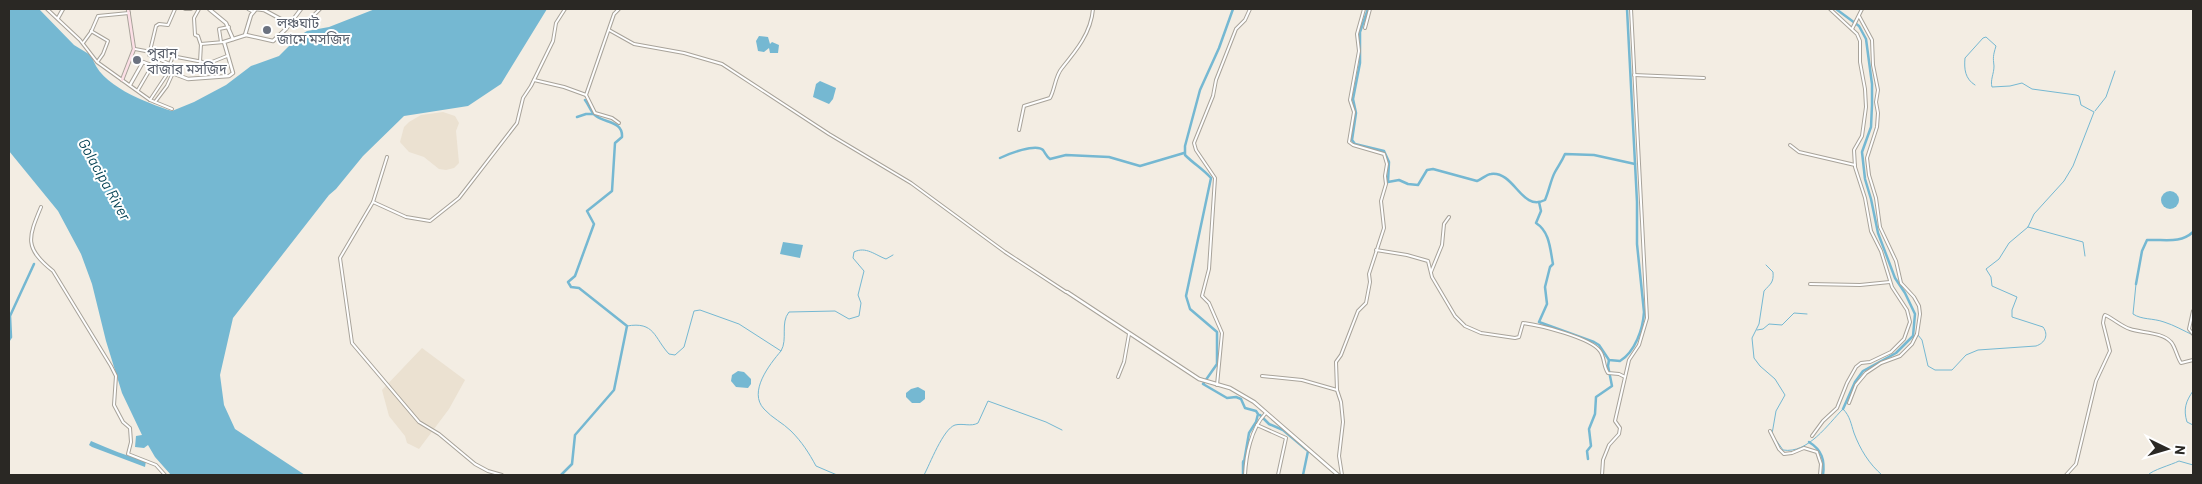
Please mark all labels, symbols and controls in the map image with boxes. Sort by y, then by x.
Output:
place label: লঞ্চঘাট জামে মসজিদ [276,14,350,47]
marker: লঞ্চঘাট জামে মসজিদ [261,24,273,36]
place label: পুরান বাজার মসজিদ [146,44,227,77]
marker: পুরান বাজার মসজিদ [131,54,143,66]
water label: Golacipa River [75,135,135,224]
north arrow [2142,424,2192,474]
text: N [2172,445,2189,456]

